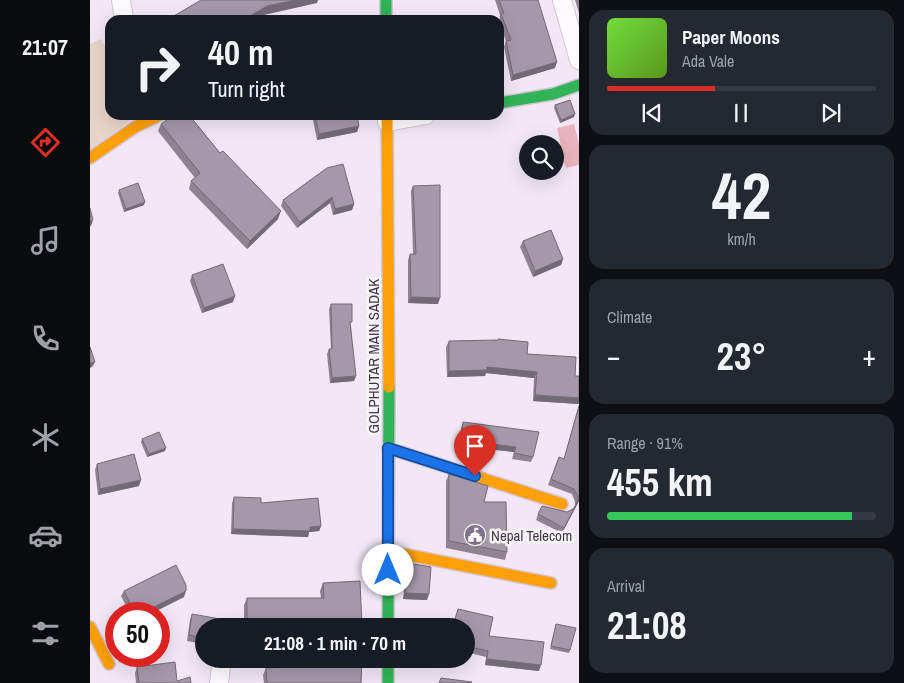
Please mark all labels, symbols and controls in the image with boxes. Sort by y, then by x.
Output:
text: Paper Moons [682,24,780,50]
text: 40 m [208,29,273,76]
text: 21:07 [22,32,68,62]
icon: right [125,35,190,100]
text: Ada Vale [682,50,734,72]
text: Turn right [208,74,285,104]
icon: previous [638,99,666,127]
icon: pause [727,99,755,127]
icon: next [817,99,845,127]
icon: directions [28,125,63,160]
map controls [519,135,564,180]
button: search [519,135,564,180]
text: 42 [712,152,771,239]
icon: music [28,223,63,258]
text: km/h [727,228,756,250]
street label: GOLPHUTAR MAIN SADAK [363,278,384,433]
text: Climate [607,306,652,328]
icon: phone [28,321,63,356]
text: 23° [717,331,766,382]
text: − [607,337,620,375]
text: + [863,337,876,375]
icon: climate [28,420,63,455]
pin [454,425,496,476]
icon: arrive [461,432,489,460]
text: Range · 91% [607,432,683,454]
text: 455 km [607,457,713,508]
icon: car [28,518,63,553]
public building icon: Nepal Telecom [463,523,487,547]
place label: Nepal Telecom [491,525,572,546]
position arrow [361,543,413,595]
text: Arrival [607,575,645,597]
text: 21:08 [607,600,687,651]
speed limit sign: 50 [105,602,170,667]
icon: filters [28,616,63,651]
text: 21:08 · 1 min · 70 m [264,630,406,656]

